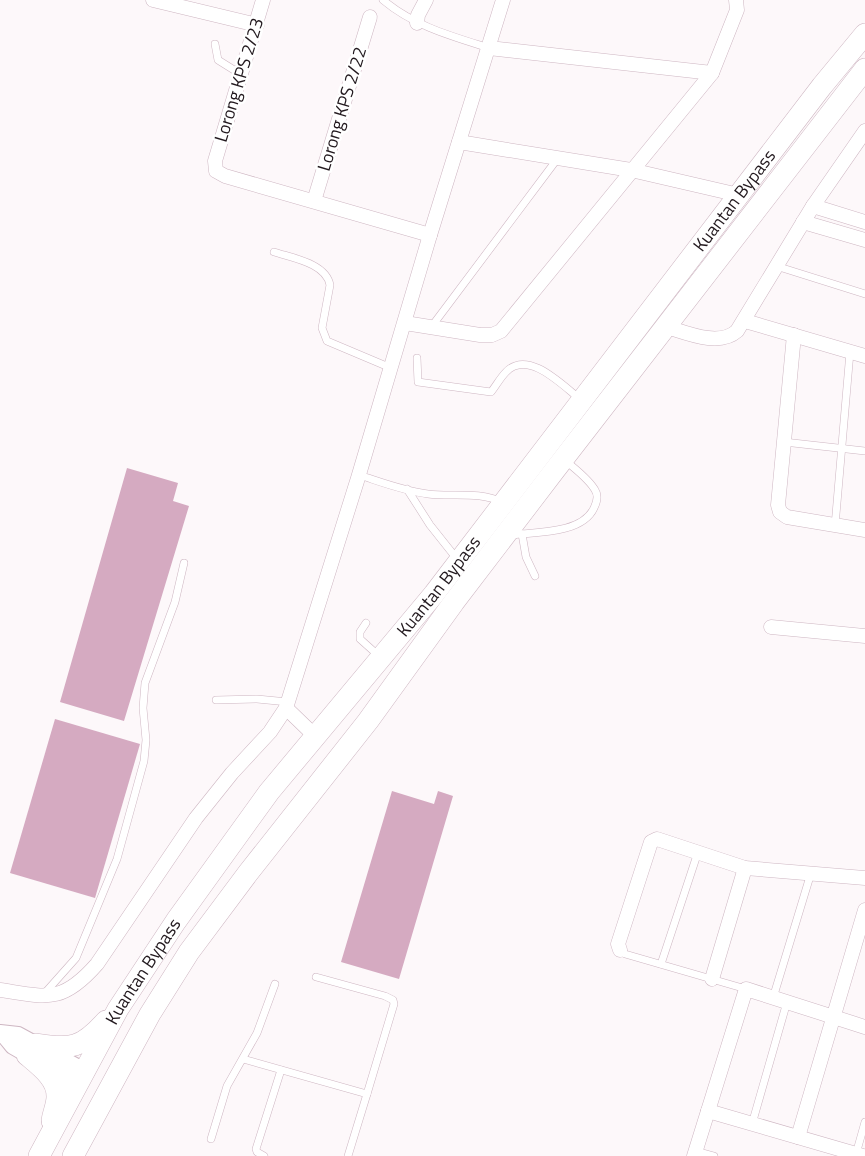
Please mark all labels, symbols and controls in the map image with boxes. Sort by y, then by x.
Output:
street label: Lorong KPS 2/23 [207,14,270,145]
street label: Lorong KPS 2/22 [310,43,373,174]
street label: Kuantan Bypass [686,144,782,257]
street label: Kuantan Bypass [390,530,487,642]
street label: Kuantan Bypass [98,913,187,1029]

